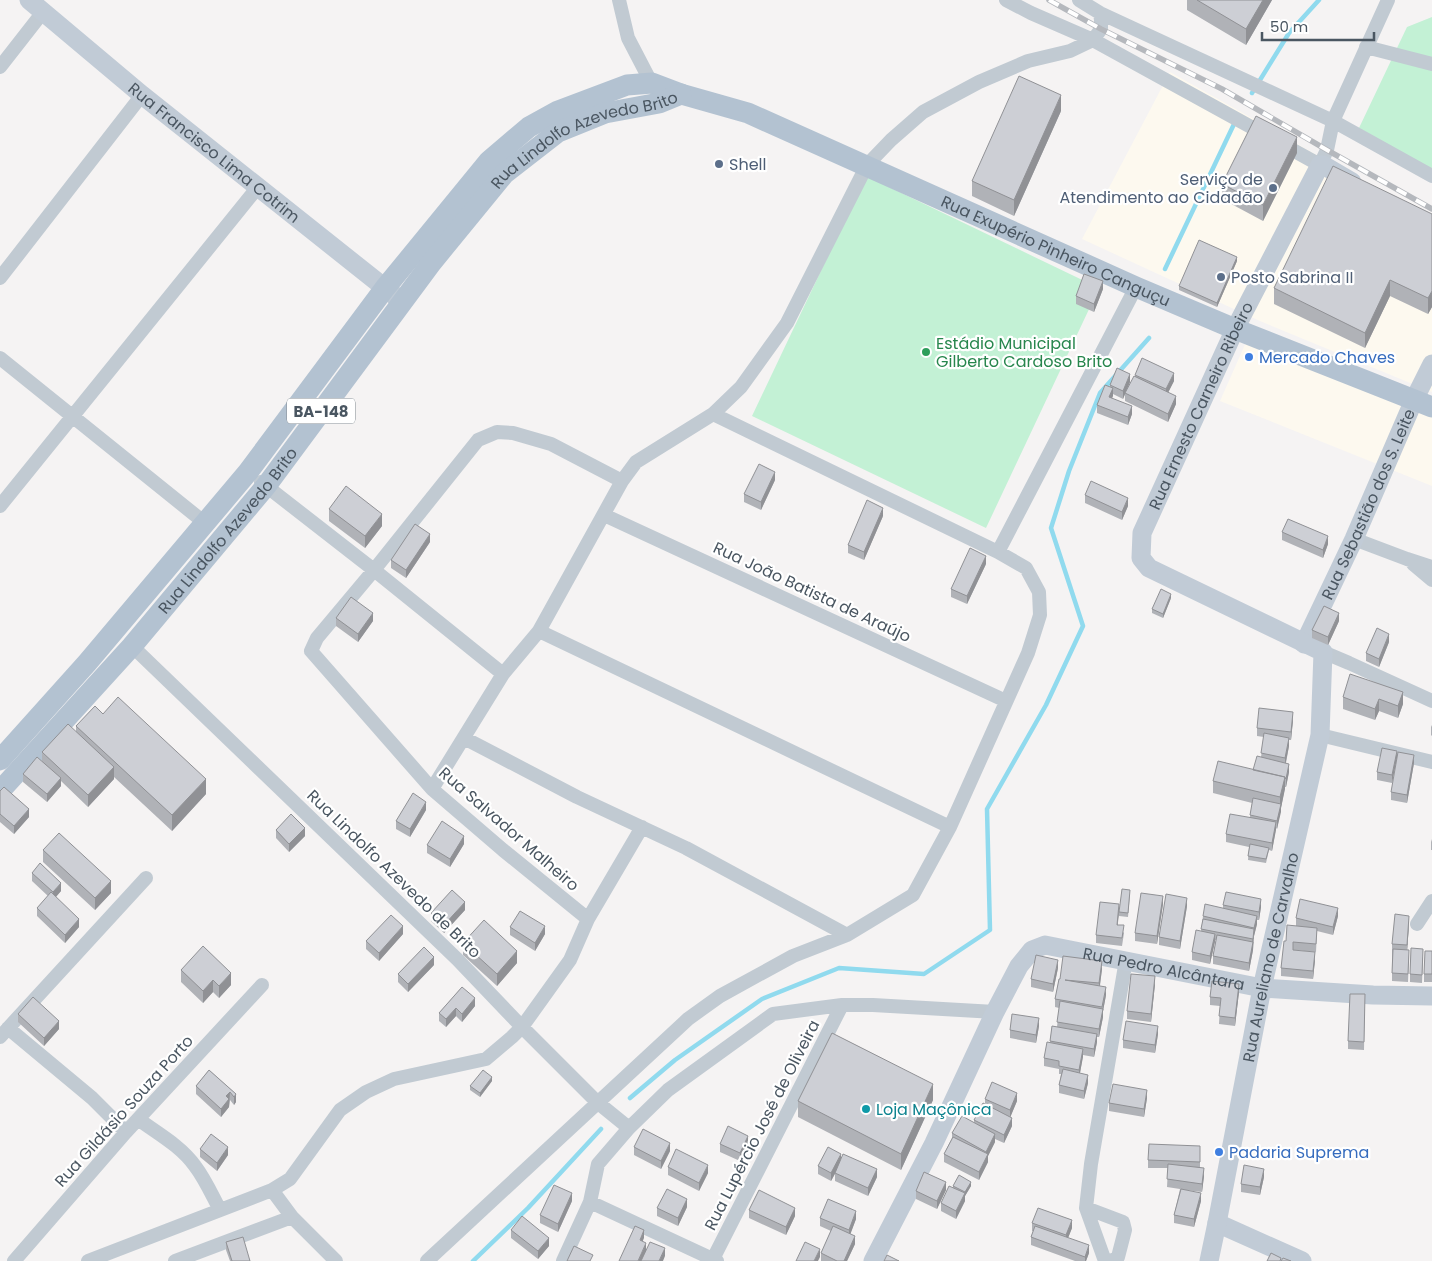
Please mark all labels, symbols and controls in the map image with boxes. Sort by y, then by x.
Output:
scale bar [1262,10,1374,42]
text: 50 m [1270,16,1308,37]
street label: Rua Francisco Lima Cotrim [123,77,305,228]
street label: Rua Lindolfo Azevedo Brito [485,85,681,194]
place label: Shell [729,153,766,176]
marker: Shell [713,158,725,170]
place label: Serviço de Atendimento ao Cidadão [1059,168,1263,209]
marker: Serviço de Atendimento ao Cidadão [1267,182,1279,194]
street label: Rua Exupério Pinheiro Canguçu [937,190,1174,312]
place label: Posto Sabrina II [1231,266,1353,289]
marker: Posto Sabrina II [1215,271,1227,283]
street label: Rua Ernesto Carneiro Ribeiro [1143,298,1259,513]
place label: Estádio Municipal Gilberto Cardoso Brito [936,332,1112,373]
marker: Estádio Municipal Gilberto Cardoso Brito [920,346,932,358]
place label: Mercado Chaves [1259,346,1395,369]
marker: Mercado Chaves [1243,351,1255,363]
road number: BA-148 [287,398,355,424]
street label: Rua Sebastião dos S. Leite [1315,405,1421,603]
street label: Rua Lindolfo Azevedo Brito [152,442,302,619]
street label: Rua João Batista de Araújo [709,536,915,648]
street label: Rua Salvador Malheiro [434,762,584,896]
street label: Rua Lindolfo Azevedo de Brito [302,784,486,964]
street label: Rua Aureliano de Carvalho [1237,850,1304,1064]
street label: Rua Pedro Alcântara [1081,941,1247,996]
street label: Rua Lupércio José de Oliveira [699,1016,825,1234]
street label: Rua Gildásio Souza Porto [49,1030,199,1192]
place label: Loja Maçônica [876,1098,991,1121]
marker: Loja Maçônica [860,1103,872,1115]
place label: Padaria Suprema [1229,1141,1369,1164]
marker: Padaria Suprema [1213,1146,1225,1158]

